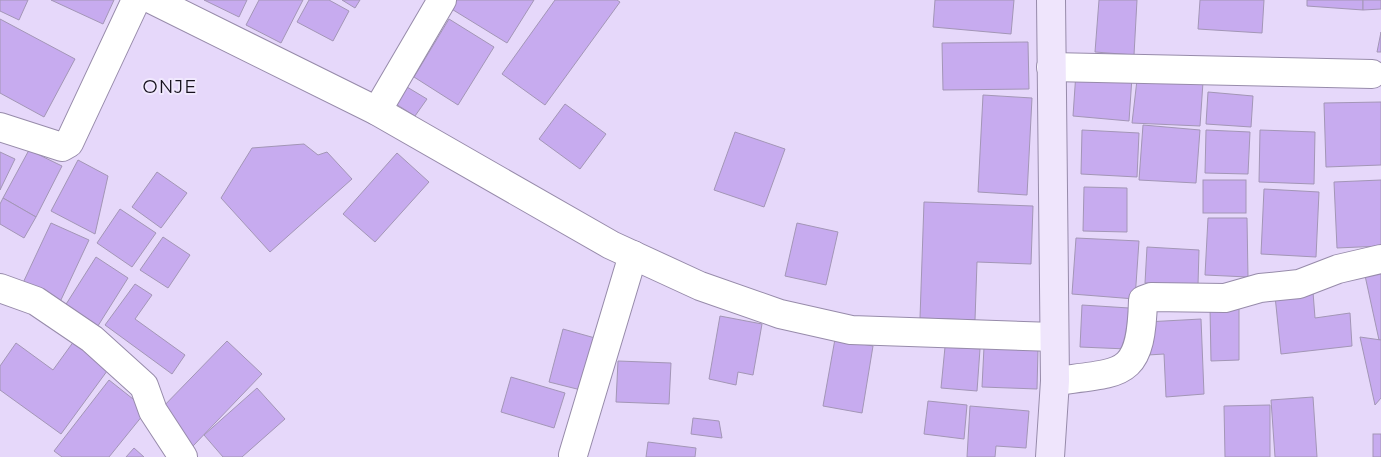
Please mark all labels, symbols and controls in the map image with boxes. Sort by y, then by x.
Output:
district label: ONJE [143,76,197,98]

